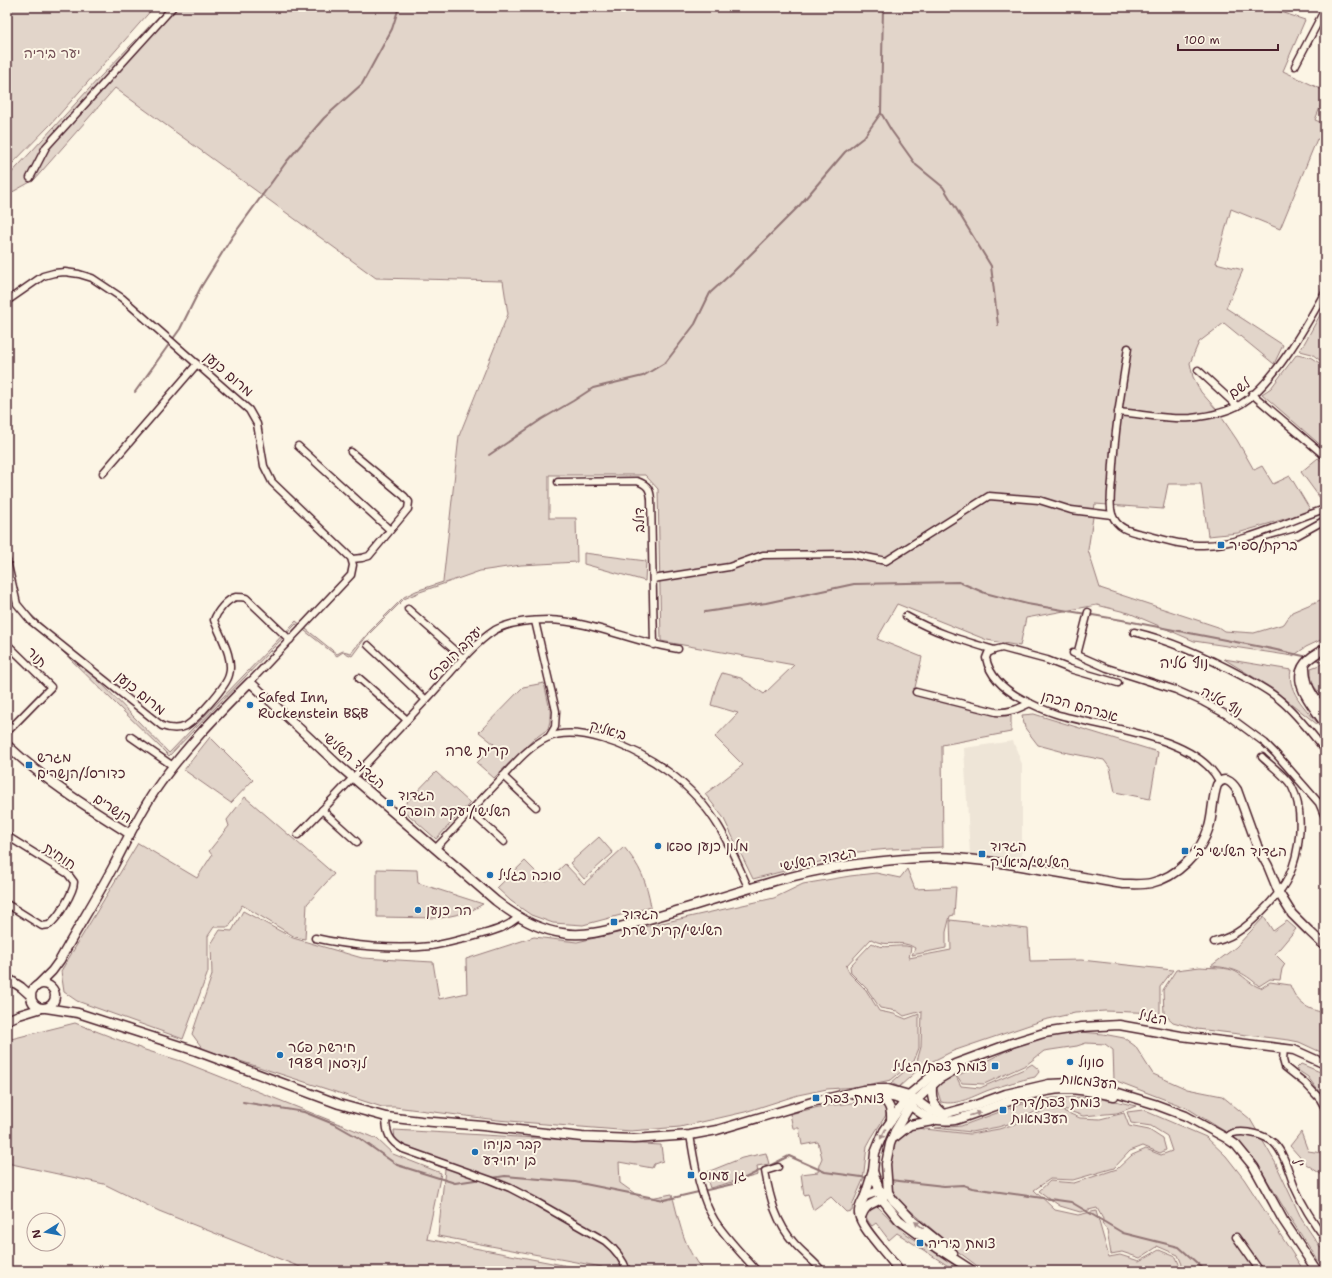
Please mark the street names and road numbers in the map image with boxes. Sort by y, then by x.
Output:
street label: מרום כנען [201,348,257,400]
street label: לשם [1224,374,1254,402]
street label: דולב [630,507,648,533]
street label: יעקב הופרט [423,621,487,685]
street label: תור [23,643,51,671]
street label: מרום כנען [112,667,170,719]
street label: נוף טליה [1198,682,1246,720]
street label: אברהם הכהן [1039,686,1121,726]
street label: ביאליק [587,716,629,744]
street label: הגדוד השלישי [319,728,389,792]
street label: הנשרים [91,789,135,827]
street label: חוחית [40,839,80,873]
street label: הגדוד השלישי [778,843,858,875]
street label: הגליל [1137,1006,1169,1028]
street label: העצמאות [1059,1069,1118,1093]
street label: ל' [1288,1155,1308,1171]

